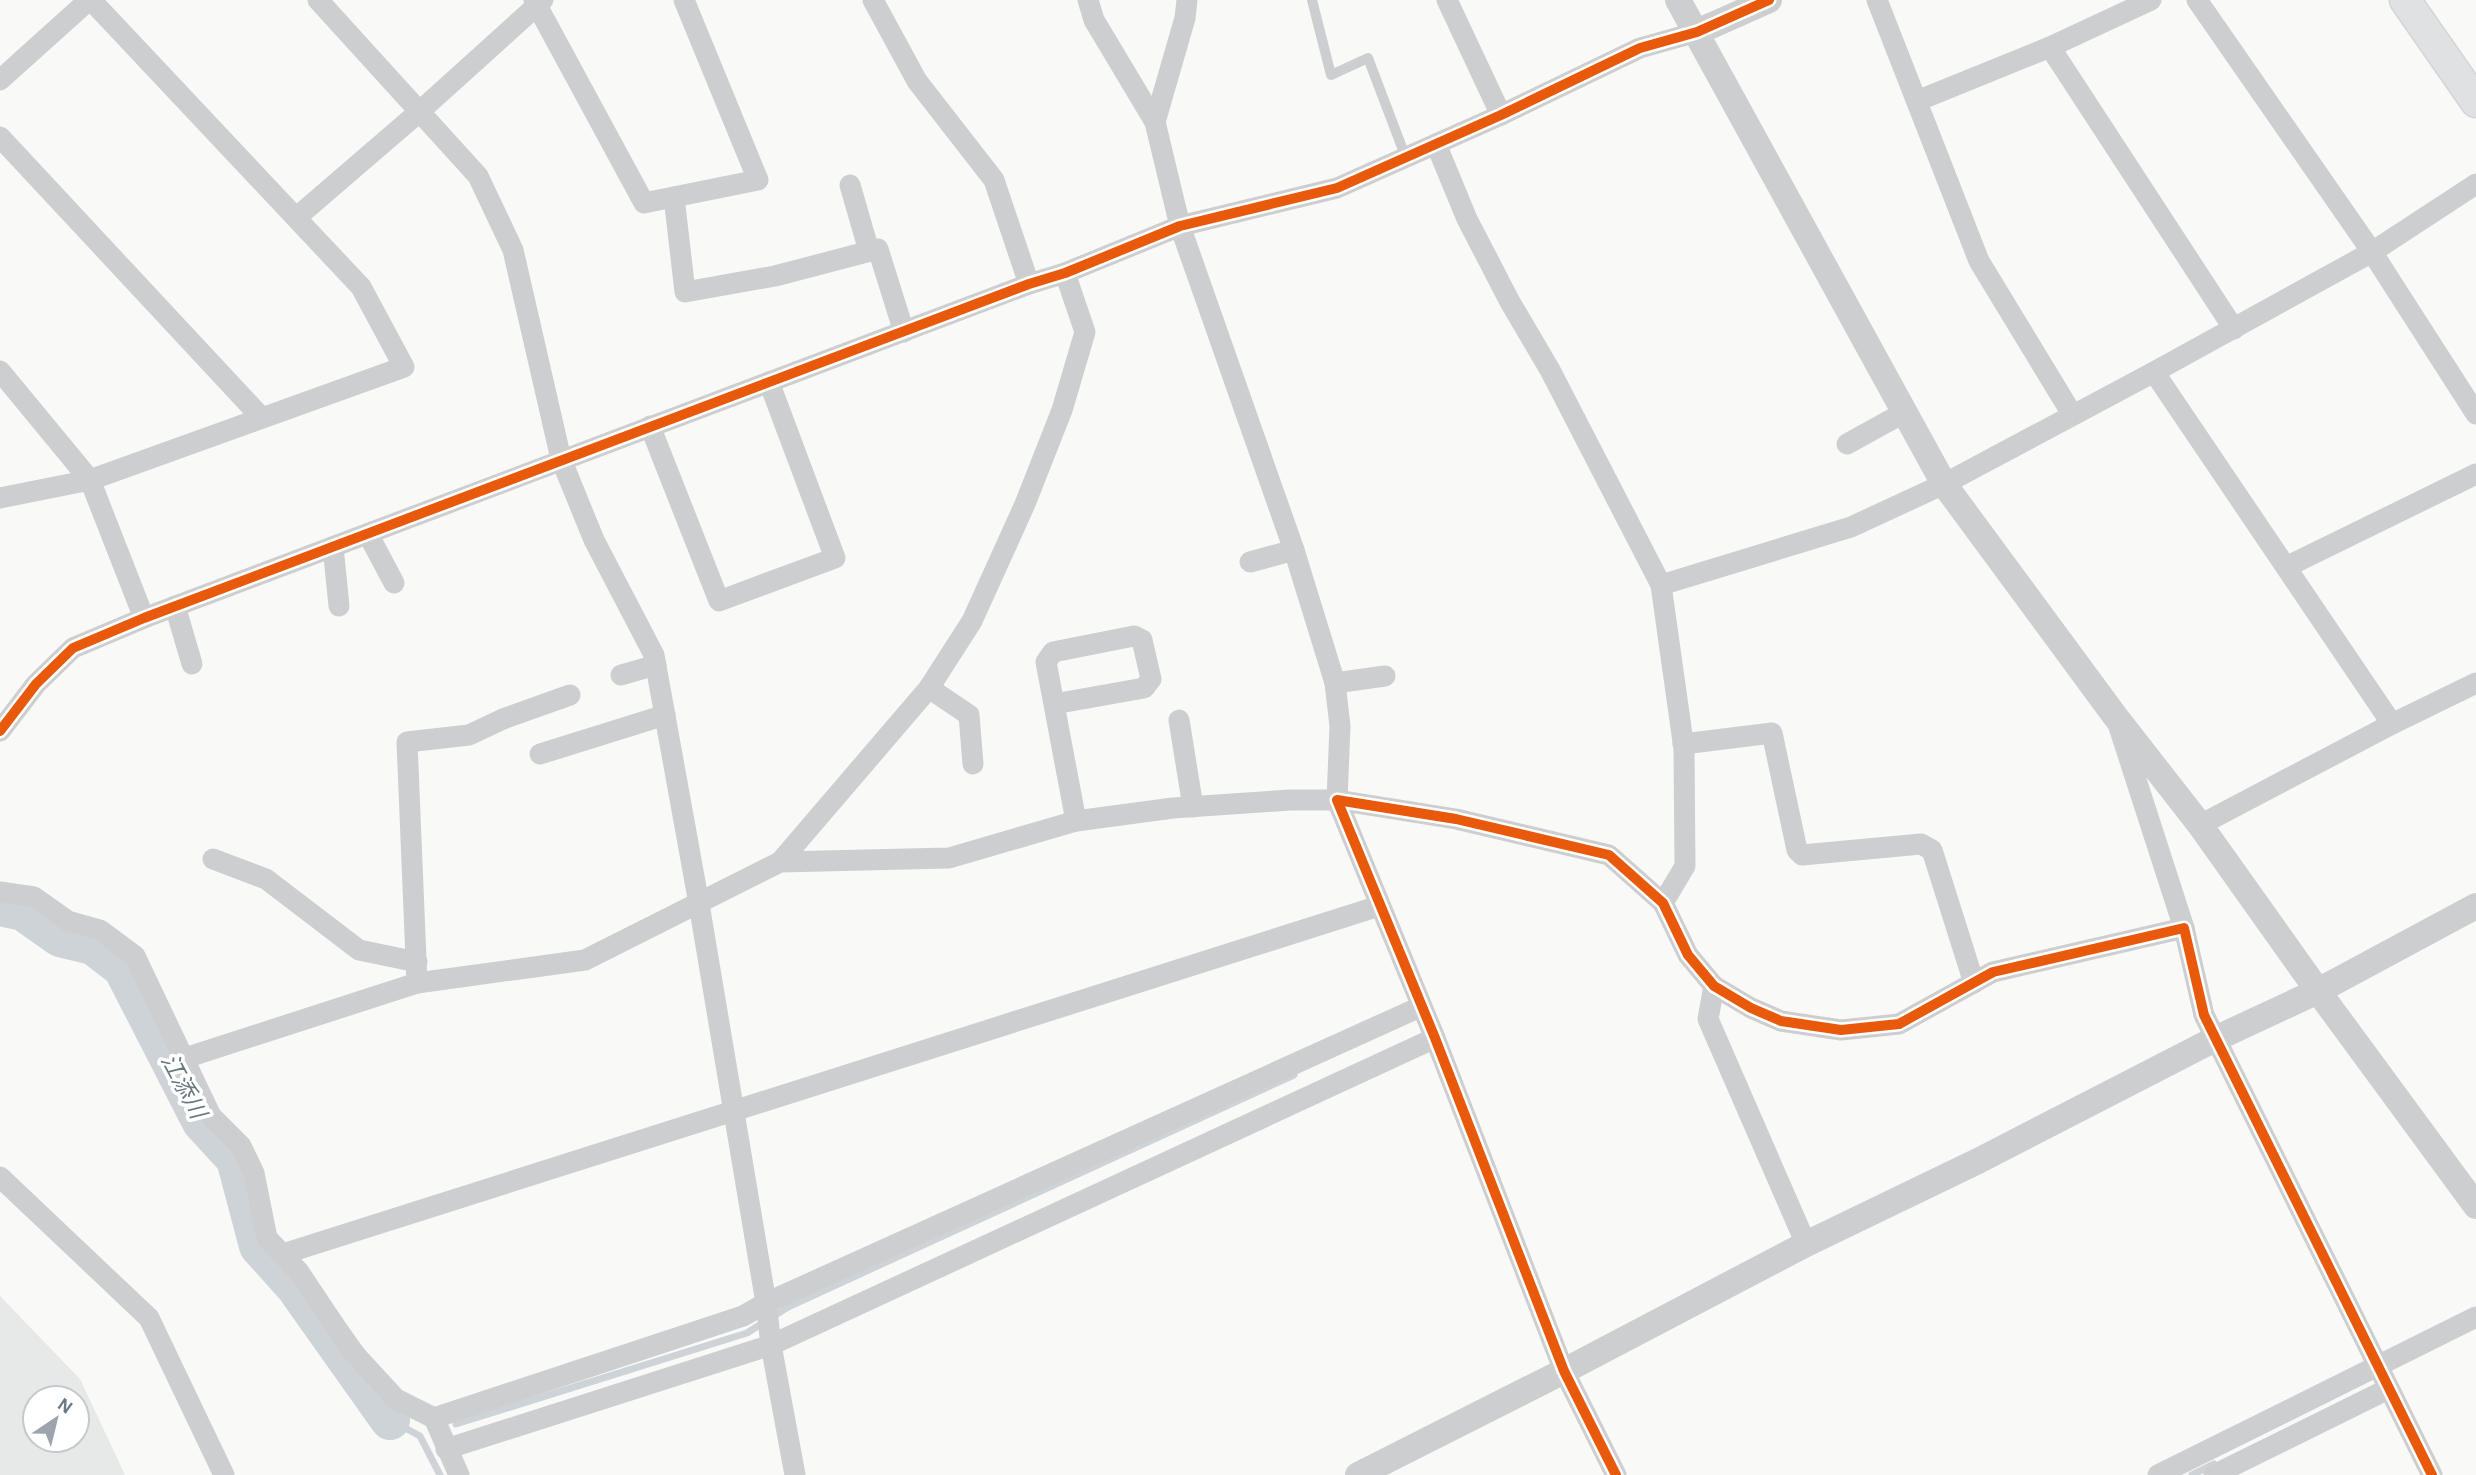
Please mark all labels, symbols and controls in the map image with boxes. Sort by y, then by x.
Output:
water label: 江添川 [156,1050,212,1125]
north arrow [21,1384,91,1454]
text: N [54,1395,76,1418]

